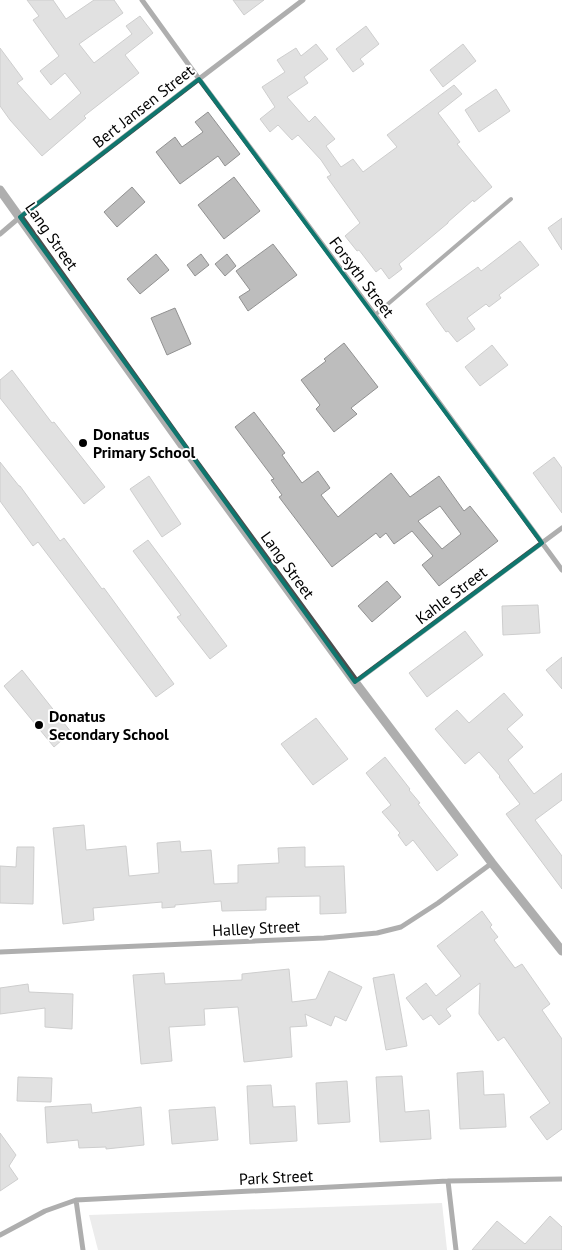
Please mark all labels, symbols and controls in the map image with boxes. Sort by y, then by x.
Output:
street label: Bert Jansen Street [88,60,198,152]
street label: Lang Street [21,198,83,274]
street label: Forsyth Street [325,233,399,322]
place label: Donatus Primary School [93,424,195,462]
marker: Donatus Primary School [77,437,89,449]
street label: Lang Street [257,527,319,603]
street label: Kahle Street [411,561,491,628]
place label: Donatus Secondary School [49,706,169,744]
marker: Donatus Secondary School [33,719,45,731]
street label: Halley Street [212,916,301,940]
street label: Park Street [238,1165,314,1189]

